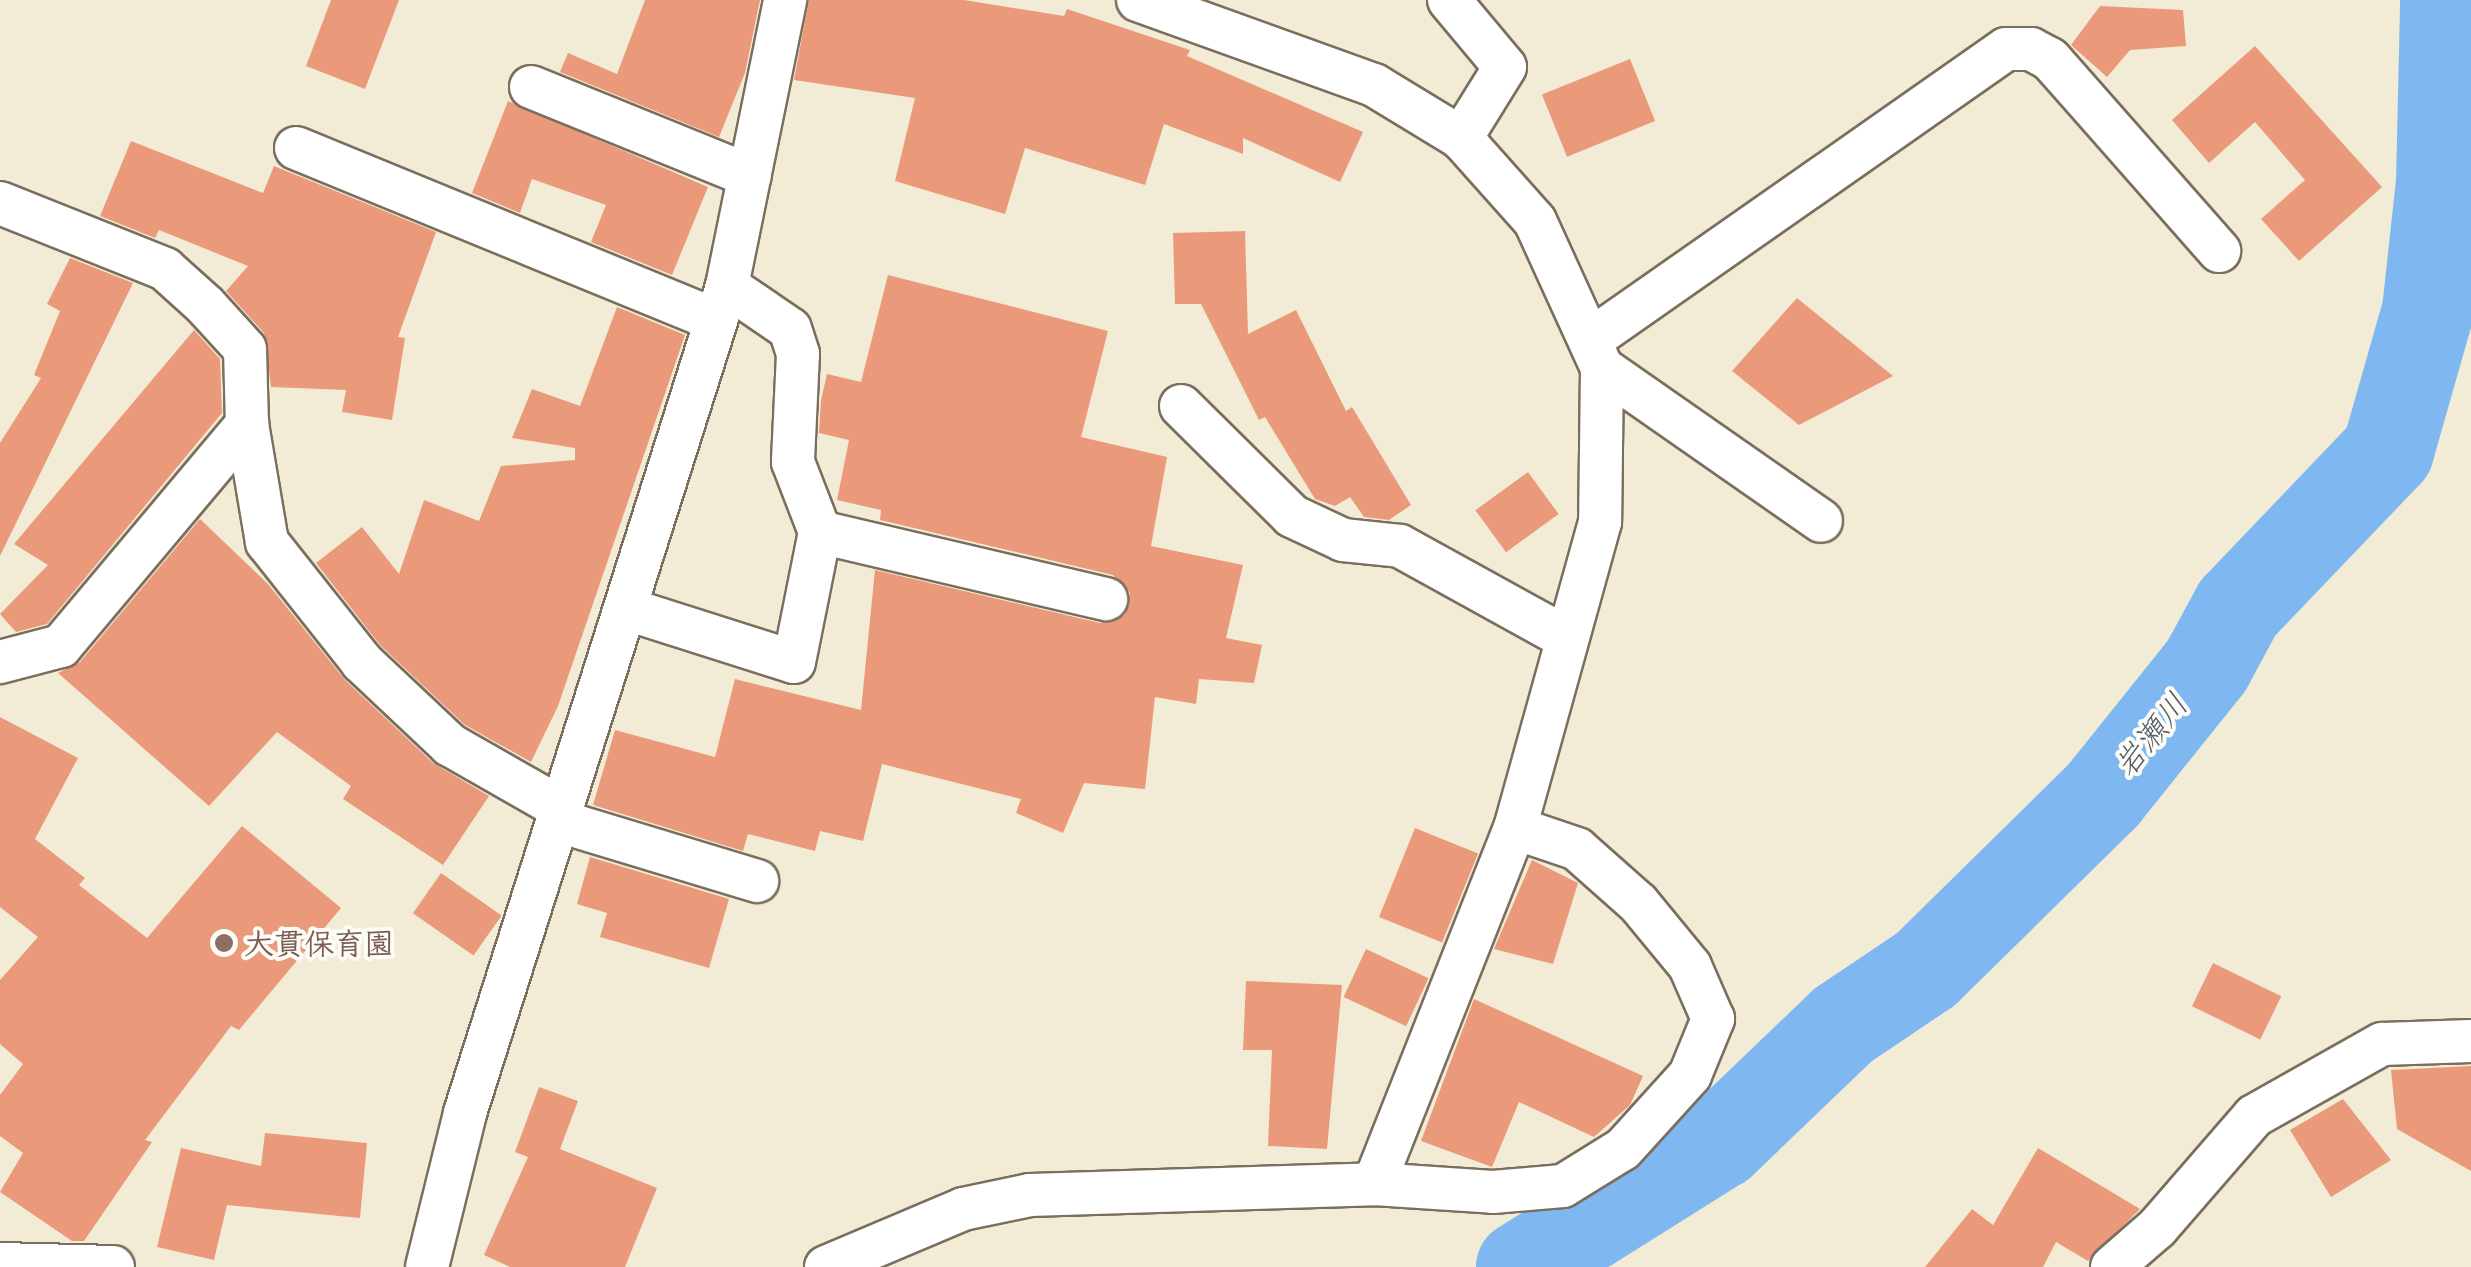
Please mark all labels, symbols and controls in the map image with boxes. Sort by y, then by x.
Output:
water label: 岩瀬川 [2106,686,2196,784]
place label: 大貫保育園 [244,925,394,961]
marker: 大貫保育園 [213,932,235,954]

